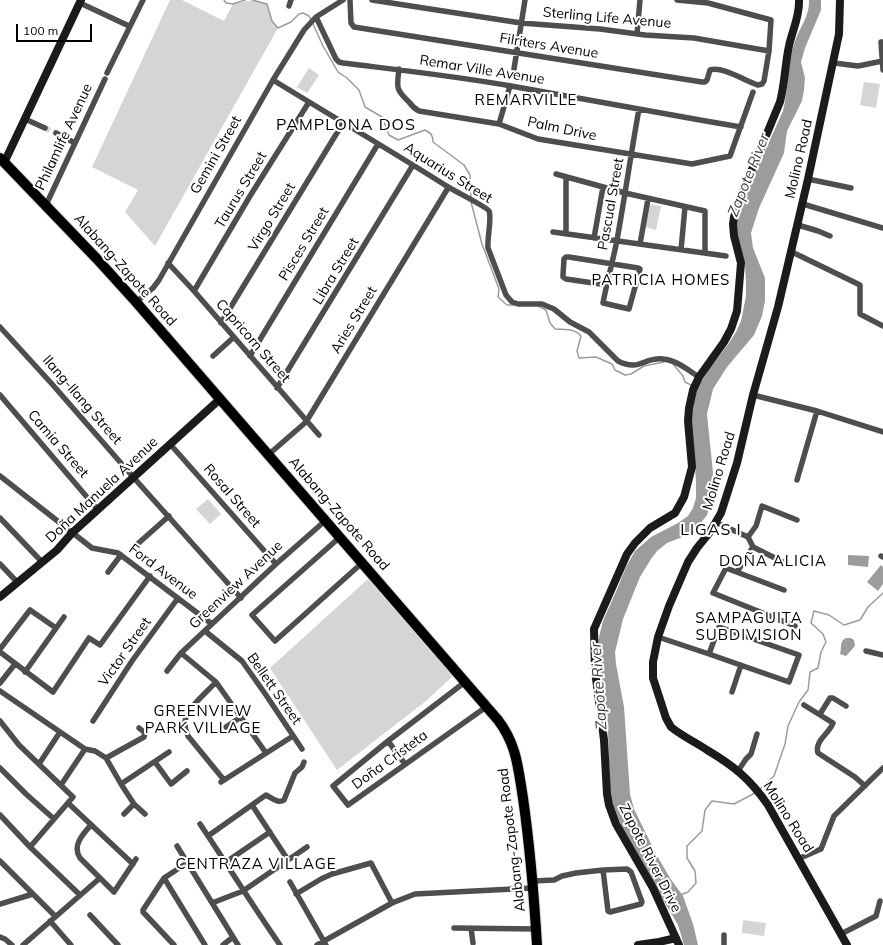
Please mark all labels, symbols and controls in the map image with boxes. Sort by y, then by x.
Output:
street label: Sterling Life Avenue [542,4,672,32]
scale bar [18,16,94,42]
text: 100 m [23,23,58,38]
street label: Filriters Avenue [498,30,600,62]
street label: Remar Ville Avenue [418,52,546,88]
street label: Philamlife Avenue [32,81,96,193]
district label: REMARVILLE [475,91,577,109]
street label: Gemini Street [187,113,245,197]
street label: Palm Drive [526,113,598,145]
district label: PAMPLONA DOS [276,115,416,135]
street label: Molino Road [782,118,816,200]
water label: Zapote River [724,131,774,219]
street label: Aquarius Street [401,139,495,207]
street label: Taurus Street [212,149,270,231]
street label: Pascual Street [595,157,627,251]
street label: Virgo Street [245,180,299,254]
street label: Pisces Street [275,204,333,284]
street label: Alabang-Zapote Road [70,211,180,329]
street label: Libra Street [309,234,363,308]
district label: PATRICIA HOMES [592,271,730,289]
street label: Aries Street [327,283,381,357]
street label: Capricorn Street [212,296,294,386]
street label: Ilang-Ilang Street [39,352,125,448]
street label: Camia Street [24,407,92,481]
street label: Molino Road [699,430,739,512]
street label: Doña Manuela Avenue [42,434,162,546]
street label: Alabang-Zapote Road [285,454,393,574]
street label: Rosal Street [200,461,264,531]
district label: LIGAS I [680,520,742,540]
street label: Greenview Avenue [186,537,286,633]
street label: Ford Avenue [125,541,201,603]
district label: DOÑA ALICIA [719,552,827,570]
district label: SAMPAGUITA SUBDIVISION [695,609,803,644]
street label: Victor Street [95,614,155,690]
water label: Zapote River [587,642,611,730]
street label: Bellett Street [243,650,305,728]
district label: GREENVIEW PARK VILLAGE [145,702,261,737]
street label: Doña Cristeta [349,727,431,793]
street label: Alabang-Zapote Road [495,767,529,913]
street label: Molino Road [759,778,817,856]
street label: Zapote River Drive [615,801,685,915]
district label: CENTRAZA VILLAGE [175,855,337,873]

